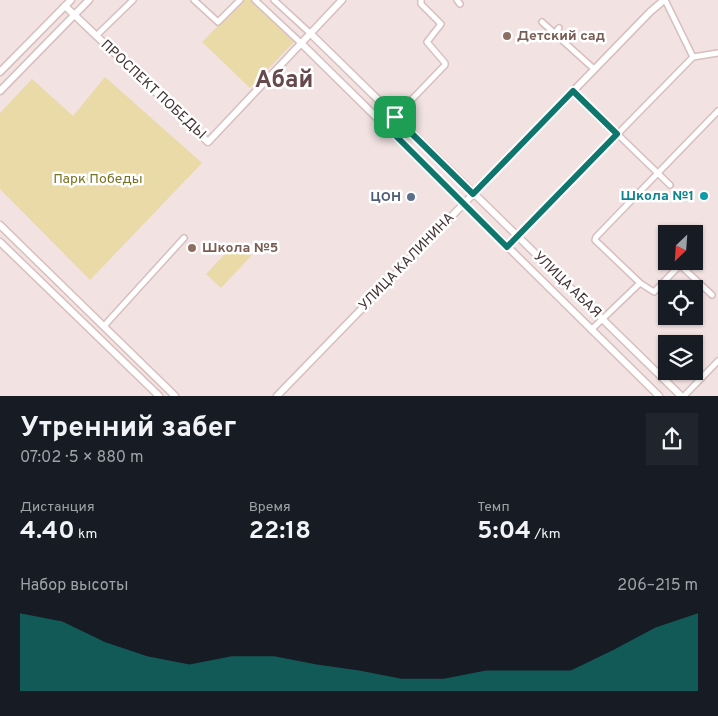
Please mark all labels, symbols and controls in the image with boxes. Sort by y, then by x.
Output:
place label: Детский сад [517,28,605,45]
marker: Детский сад [501,30,513,42]
street label: ПРОСПЕКТ ПОБЕДЫ [97,37,209,143]
district label: Абай [255,66,313,96]
pin [374,96,416,138]
icon: arrive [381,103,409,131]
park label: Парк Победы [53,171,143,188]
place label: Школа №1 [621,188,694,205]
place label: ЦОН [370,189,401,206]
marker: Школа №1 [698,190,710,202]
marker: ЦОН [405,191,417,203]
street label: УЛИЦА КАЛИНИНА [356,209,458,315]
north arrow [658,225,702,270]
map controls [658,225,703,380]
place label: Школа №5 [202,240,278,257]
marker: Школа №5 [186,242,198,254]
street label: УЛИЦА АБАЯ [529,248,605,322]
button: locate [658,280,703,325]
button: layers [658,335,703,380]
text: Утренний забег [20,411,236,447]
button: share [646,413,698,465]
text: 07:02 · 5 × 880 m [20,448,143,468]
text: Дистанция [20,499,95,516]
text: Время [249,499,291,516]
text: Темп [477,499,510,516]
text: 4.40 [20,516,75,548]
text: 22:18 [249,516,311,548]
text: 5:04 [477,516,531,548]
text: km [75,526,97,543]
text: /km [531,526,561,543]
text: Набор высоты [20,576,128,596]
text: 206–215 m [617,576,698,596]

